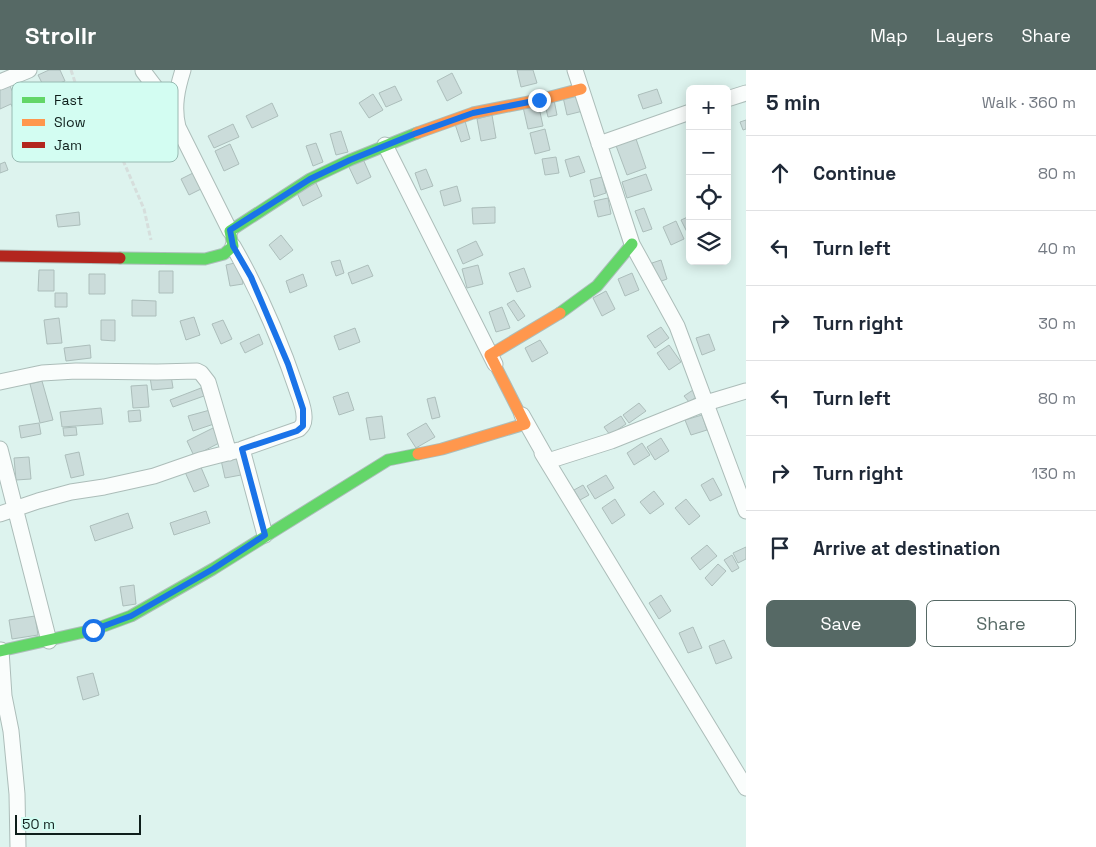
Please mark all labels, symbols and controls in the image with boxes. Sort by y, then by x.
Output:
text: Strollr [25,20,97,51]
text: Map [870,24,908,47]
text: Layers [936,24,993,47]
text: Share [1021,24,1071,47]
legend [12,82,178,162]
map controls [686,85,731,265]
button: + [686,85,731,130]
route end [528,89,551,112]
text: 5 min [766,89,820,116]
text: Fast [54,91,83,109]
text: Walk · 360 m [982,92,1076,113]
text: Slow [54,113,86,131]
button: − [686,130,731,175]
text: Jam [54,136,82,154]
icon: ahead [766,159,794,187]
text: Continue [813,161,896,186]
text: 80 m [1038,163,1076,184]
button: locate [686,175,731,220]
button: layers [686,220,731,265]
icon: left [766,234,794,262]
text: Turn left [813,236,891,261]
text: 40 m [1038,238,1076,259]
icon: right [766,309,794,337]
text: Turn right [813,311,903,336]
text: 30 m [1038,313,1076,334]
icon: left [766,384,794,412]
text: Turn left [813,386,891,411]
text: 80 m [1038,388,1076,409]
icon: right [766,459,794,487]
text: Turn right [813,461,903,486]
text: 130 m [1032,463,1076,484]
icon: arrive [766,534,794,562]
text: Arrive at destination [813,536,1001,561]
button: Save [766,600,916,647]
button: Share [926,600,1076,647]
route start [82,619,105,642]
scale bar [15,812,141,835]
text: 50 m [22,815,55,833]

